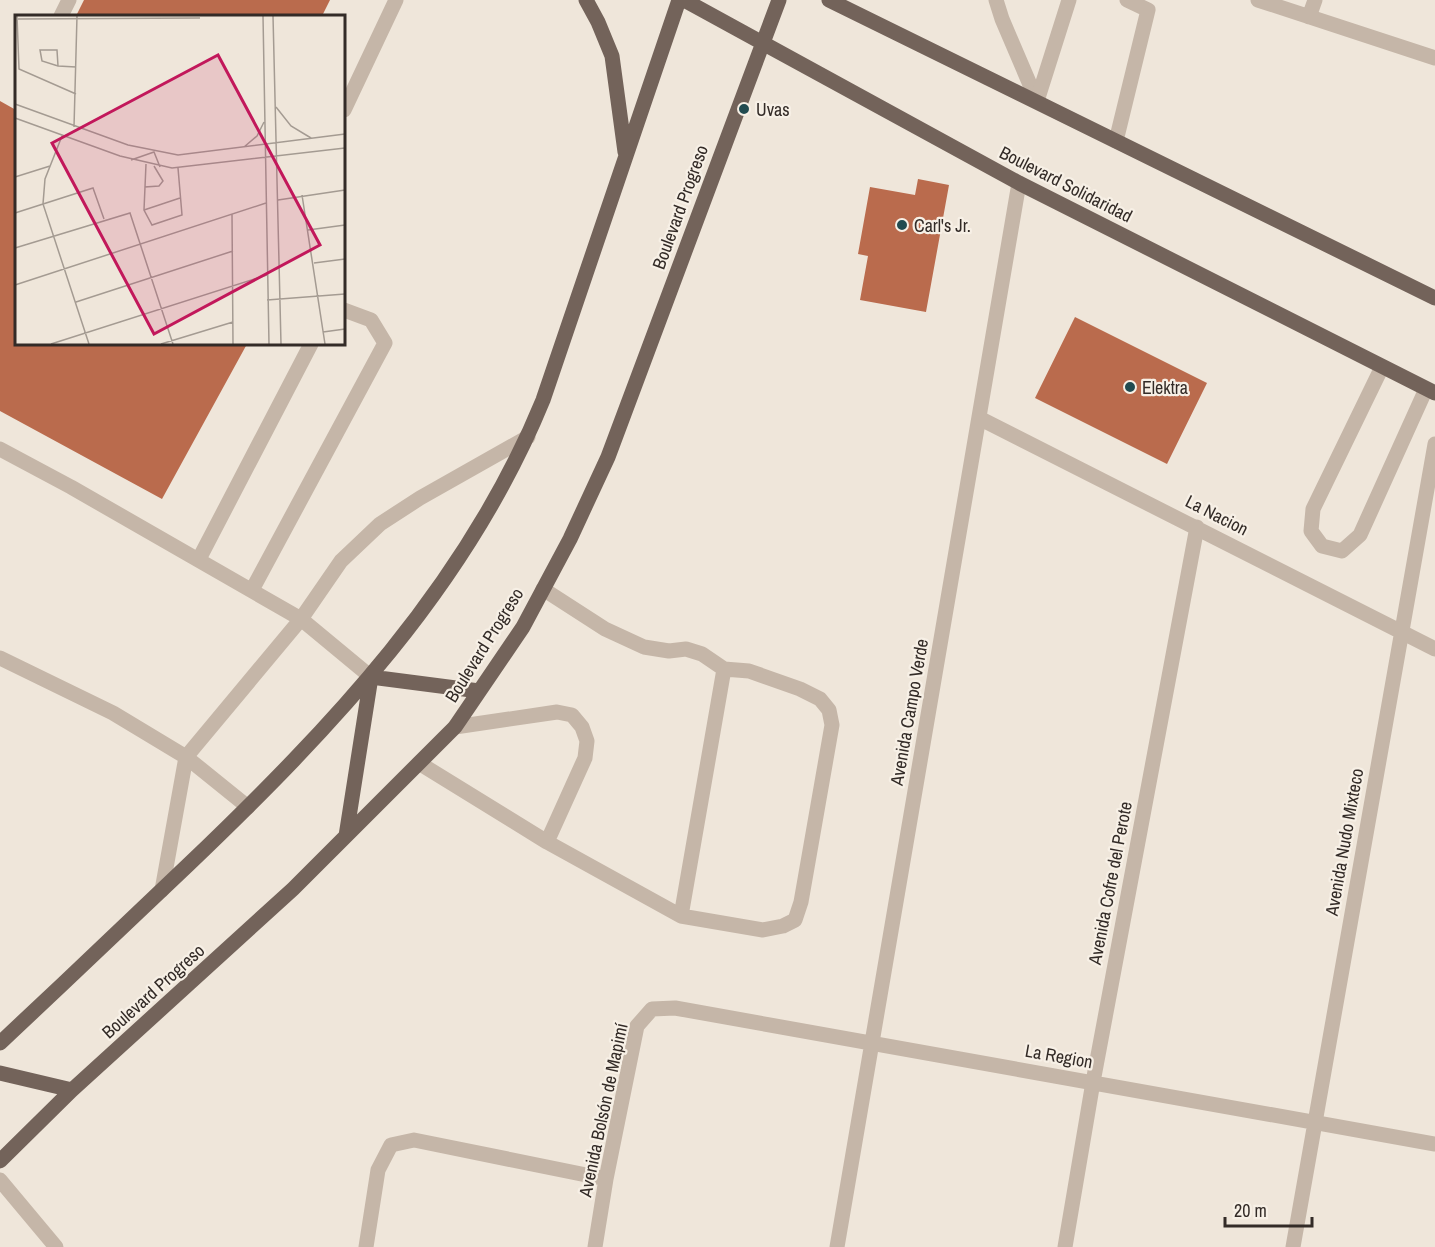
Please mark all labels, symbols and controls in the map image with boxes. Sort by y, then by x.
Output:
inset map [15,15,345,345]
place label: Uvas [756,97,790,122]
marker: Uvas [737,102,751,116]
street label: Boulevard Solidaridad [995,140,1137,228]
street label: Boulevard Progreso [646,141,714,273]
place label: Carl's Jr. [914,213,971,238]
marker: Carl's Jr. [895,218,909,232]
place label: Elektra [1142,375,1188,400]
marker: Elektra [1123,380,1137,394]
street label: La Nacion [1181,489,1253,541]
street label: Boulevard Progreso [439,583,529,707]
street label: Avenida Campo Verde [884,637,934,788]
street label: Avenida Nudo Mixteco [1319,766,1369,919]
street label: Avenida Cofre del Perote [1082,799,1138,968]
street label: Boulevard Progreso [96,938,210,1044]
street label: Avenida Bolsón de Mapimí [572,1020,634,1200]
street label: La Region [1023,1038,1095,1074]
scale bar [1225,1190,1312,1228]
text: 20 m [1234,1198,1267,1223]

